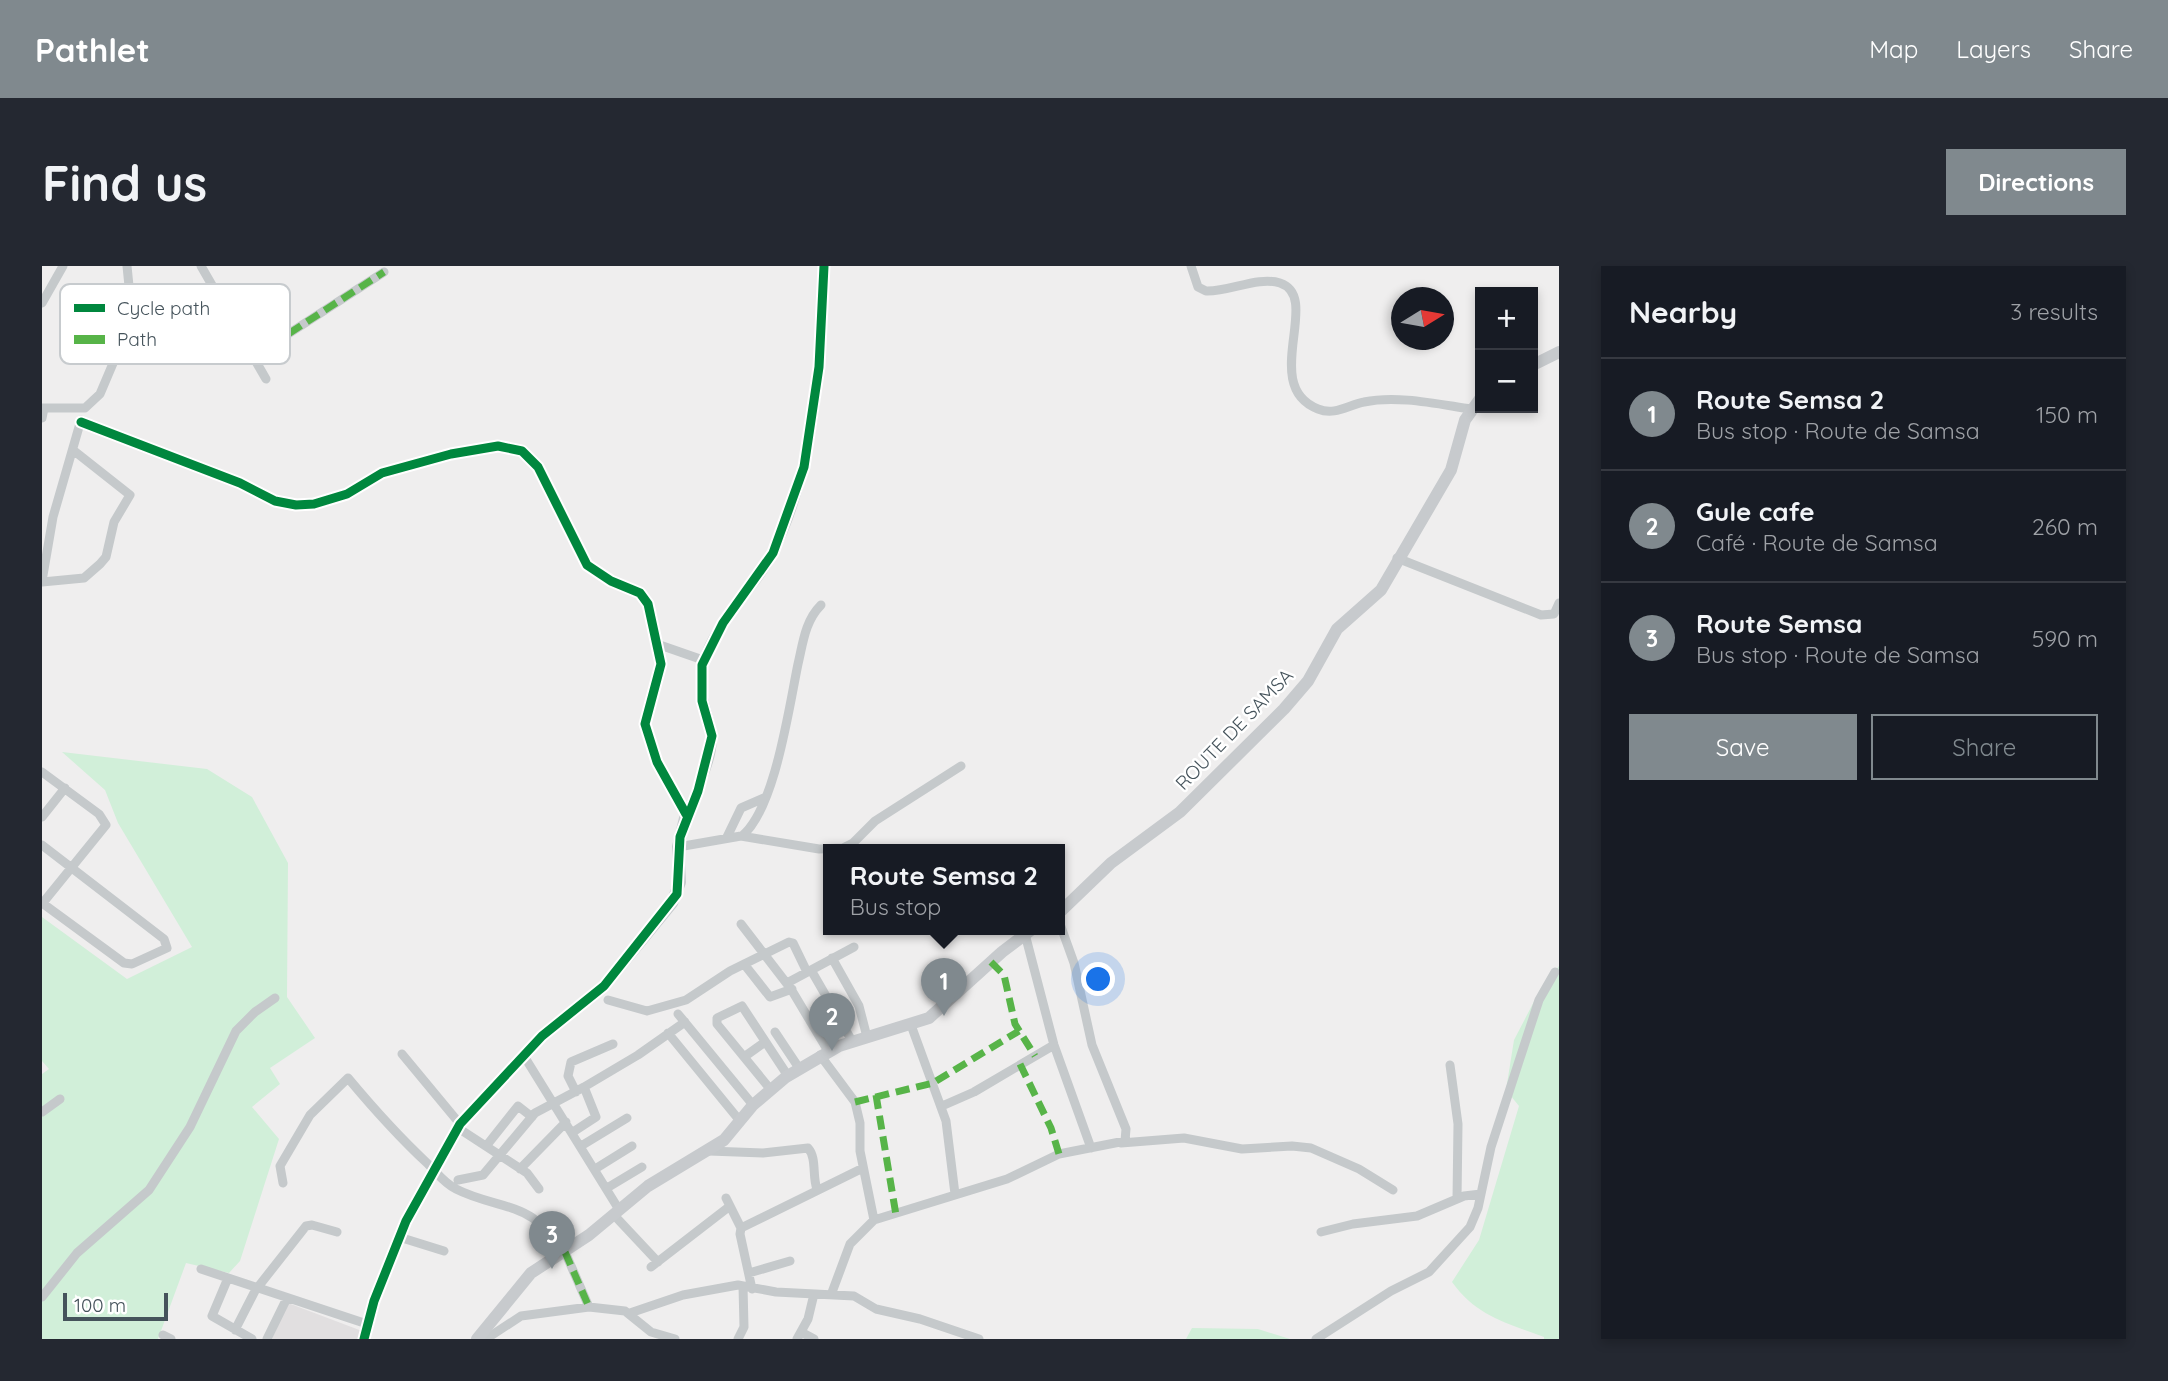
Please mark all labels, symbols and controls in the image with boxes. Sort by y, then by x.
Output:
text: Pathlet [35,29,150,70]
text: Map [1869,34,1918,64]
text: Layers [1956,34,2031,64]
text: Share [2069,34,2133,64]
button: Directions [1946,149,2126,215]
text: Find us [42,152,207,213]
legend [60,284,290,364]
north arrow [1391,287,1454,350]
map controls [1475,287,1538,413]
button: + [1475,287,1538,350]
text: Nearby [1629,293,1737,331]
text: Cycle path [117,296,210,320]
text: 3 results [2010,297,2098,326]
text: Path [117,327,157,351]
button: − [1475,350,1538,413]
text: Route Semsa 2 [1696,383,1884,416]
text: 1 [1648,400,1656,429]
text: 150 m [2036,400,2098,429]
text: Bus stop · Route de Samsa [1696,416,1980,445]
text: Gule cafe [1696,495,1815,528]
text: 2 [1645,512,1659,541]
text: 260 m [2032,512,2098,541]
text: Café · Route de Samsa [1696,528,1938,557]
text: Route Semsa [1696,607,1862,640]
text: 3 [1646,624,1658,653]
text: 590 m [2032,624,2098,653]
text: Bus stop · Route de Samsa [1696,640,1980,669]
street label: ROUTE DE SAMSA [1170,663,1298,795]
button: Save [1629,714,1857,780]
button: Share [1871,714,2098,780]
popup [823,844,1065,935]
text: Route Semsa 2 [850,859,1038,892]
text: Bus stop [850,892,941,921]
pin: 1 [921,958,967,1016]
your location [1081,962,1115,996]
pin: 2 [809,993,855,1051]
pin: 3 [529,1211,575,1269]
scale bar [63,1290,168,1322]
text: 100 m [74,1293,126,1317]

